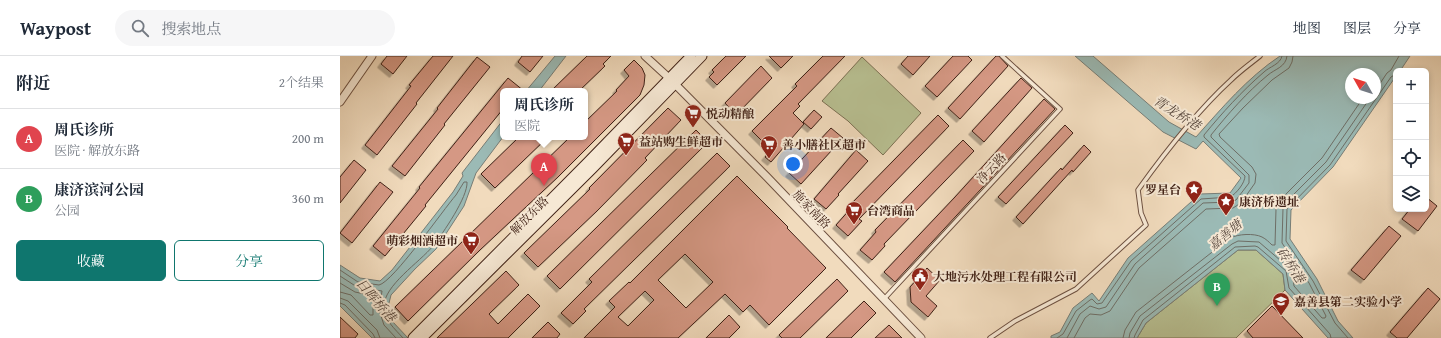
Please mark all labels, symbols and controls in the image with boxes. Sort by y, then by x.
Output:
search box [115,10,395,46]
text: Waypost [20,14,91,42]
icon: search [129,17,151,39]
text: 搜索地点 [161,18,221,39]
text: 地图 [1293,18,1321,38]
text: 图层 [1343,18,1371,38]
text: 分享 [1393,18,1421,38]
north arrow [1345,68,1381,104]
map controls [1393,68,1429,212]
button: + [1393,68,1429,104]
text: 附近 [16,70,50,95]
text: 2个结果 [279,73,324,92]
popup [500,88,588,140]
water label: 青龙桥港 [1150,91,1206,136]
text: 周氏诊所 [514,94,574,115]
supermarket icon: 悦动精酿 [683,103,703,128]
button: − [1393,104,1429,140]
place label: 悦动精酿 [706,105,755,122]
text: 医院 [514,116,540,135]
text: 周氏诊所 [54,119,114,140]
text: A [25,129,33,148]
text: 200 m [292,129,324,148]
supermarket icon: 益站购生鲜超市 [616,131,636,156]
place label: 益站购生鲜超市 [639,133,723,150]
supermarket icon: 善小膳社区超市 [759,134,779,159]
place label: 善小膳社区超市 [782,136,866,153]
button: locate [1393,140,1429,176]
text: 医院 · 解放东路 [54,141,140,160]
street label: 净云路 [973,149,1009,187]
pin: A [531,153,557,186]
your location [783,154,803,174]
button: layers [1393,176,1429,212]
text: 康济滨河公园 [54,179,144,200]
place icon: 罗星台 [1184,179,1204,204]
place label: 罗星台 [1145,181,1181,198]
street label: 施家南路 [789,186,835,232]
text: B [25,189,33,208]
text: 360 m [292,189,324,208]
place icon: 康济桥遗址 [1216,191,1236,216]
street label: 解放东路 [506,192,552,238]
place label: 康济桥遗址 [1239,193,1299,210]
supermarket icon: 台湾商品 [844,200,864,225]
text: 公园 [54,201,80,220]
place label: 台湾商品 [867,202,915,219]
water label: 嘉善塘 [1204,214,1248,255]
supermarket icon: 萌彩烟酒超市 [461,230,481,255]
place label: 萌彩烟酒超市 [386,232,458,249]
button: 收藏 [16,240,166,281]
button: 分享 [174,240,324,281]
water label: 砖桥港 [1272,243,1311,288]
public building icon: 大地污水处理工程有限公司 [910,266,930,291]
place label: 大地污水处理工程有限公司 [933,268,1077,285]
pin: B [1204,273,1230,306]
water label: 日晖桥港 [352,274,402,327]
school or university icon: 嘉善县第二实验小学 [1271,291,1291,316]
place label: 嘉善县第二实验小学 [1294,293,1402,310]

